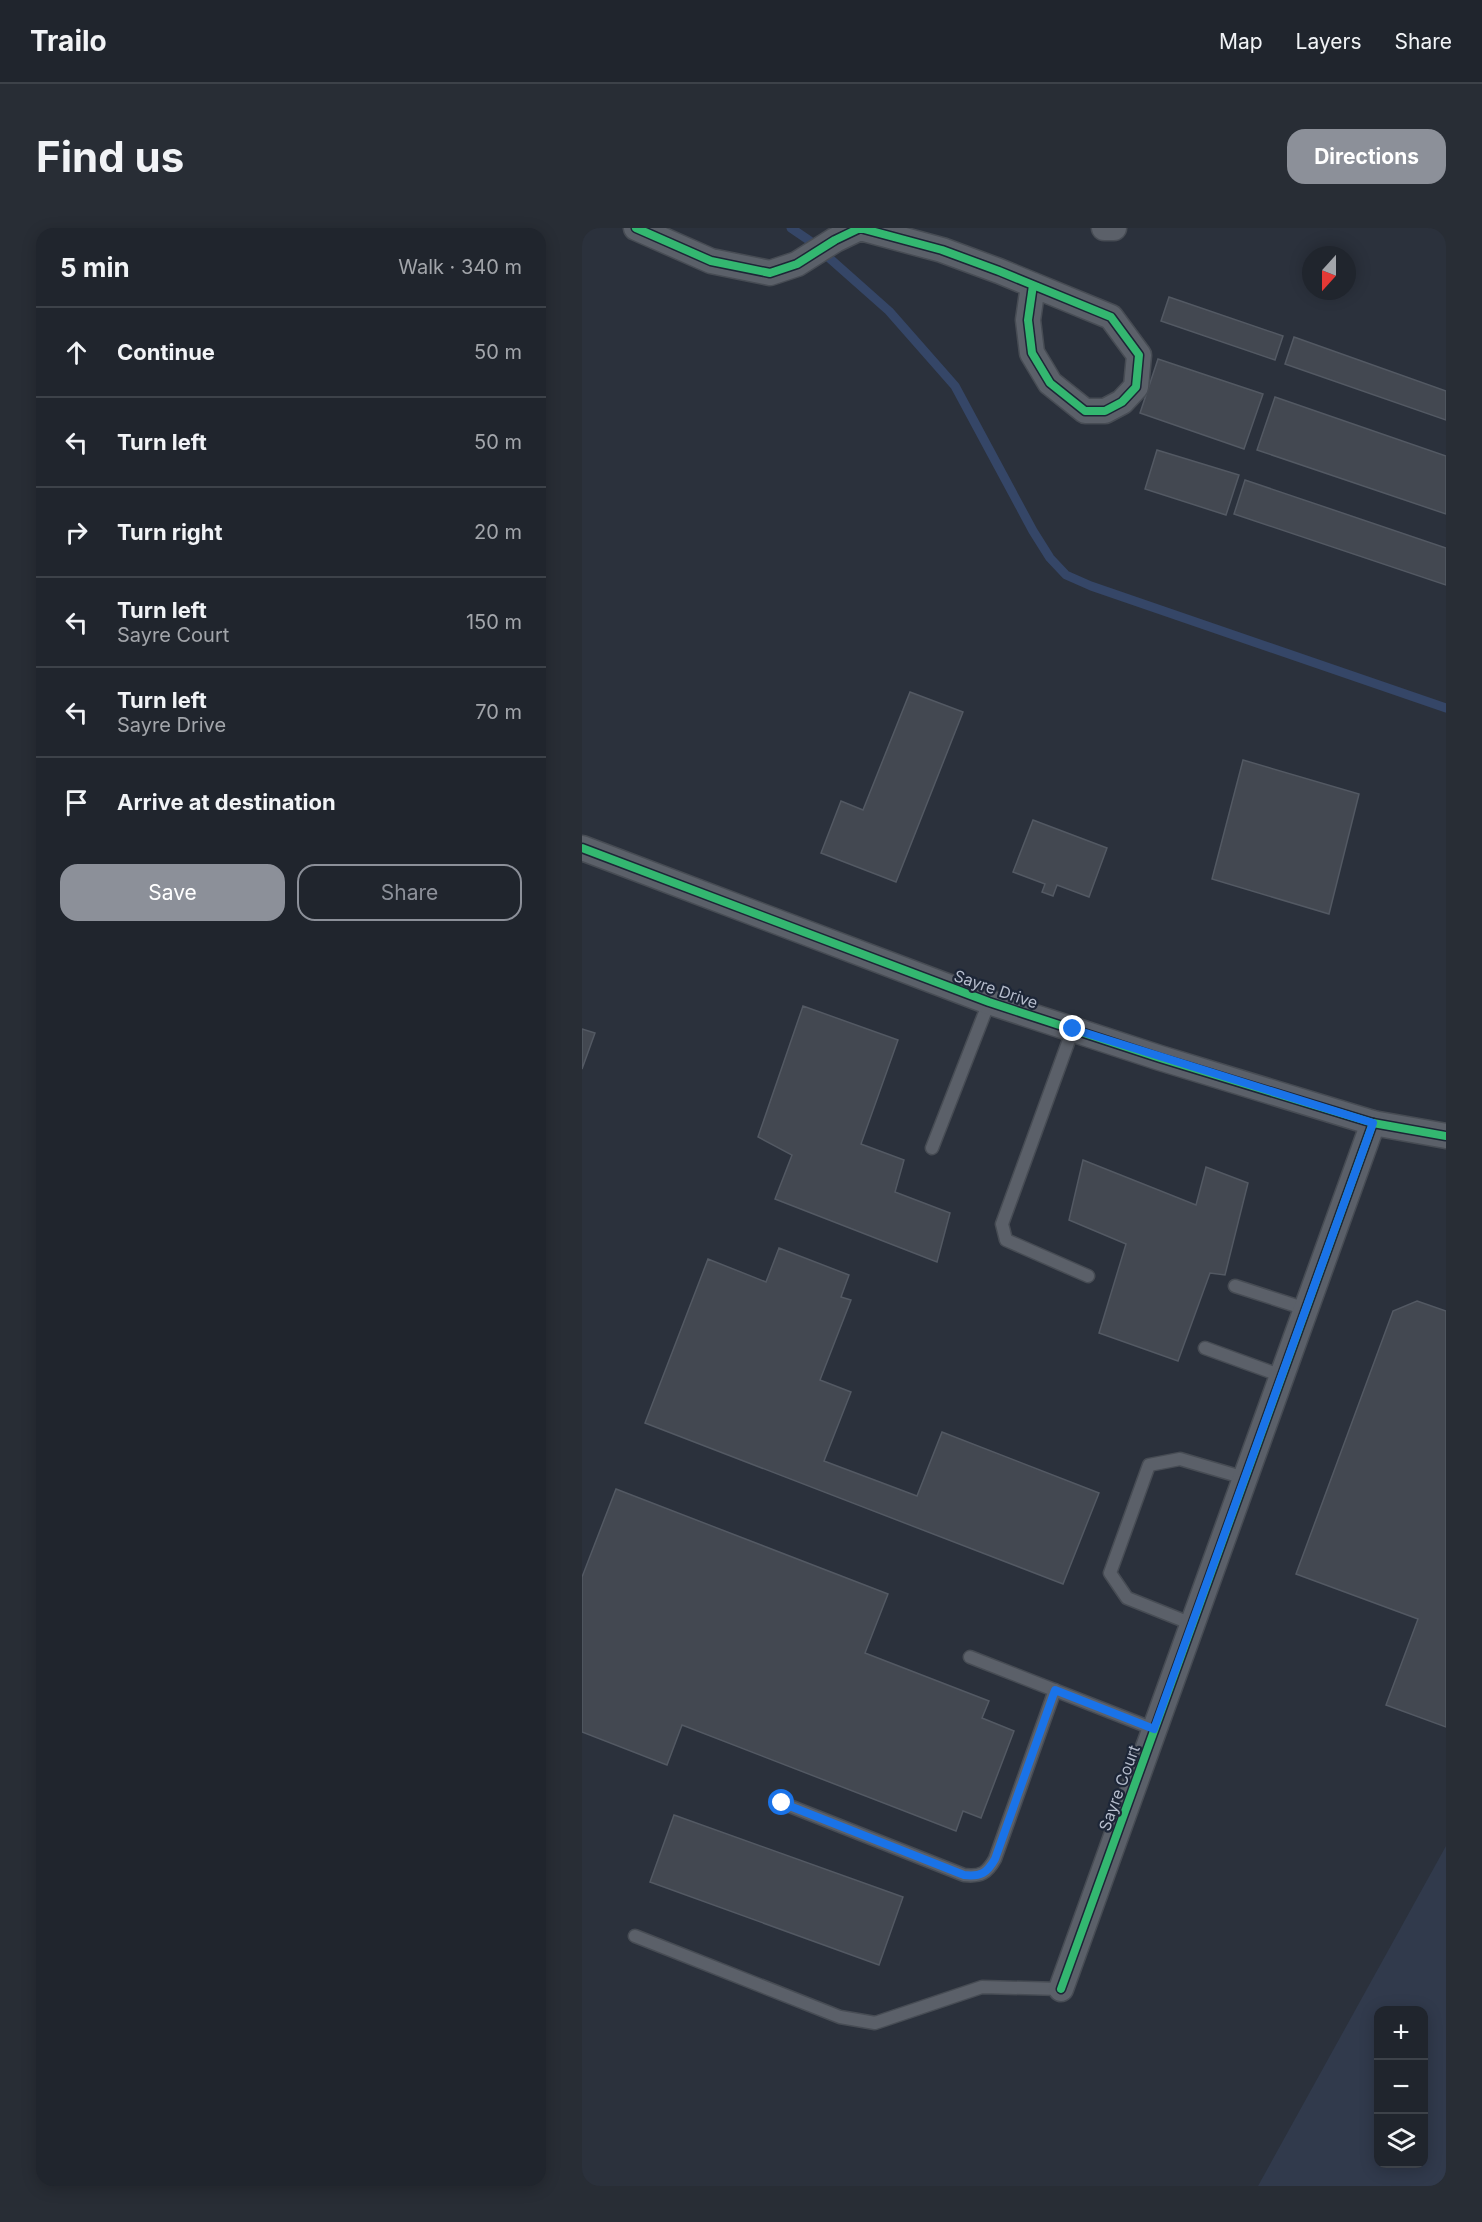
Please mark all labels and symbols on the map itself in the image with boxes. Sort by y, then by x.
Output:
north arrow [1302,246,1356,300]
street label: Sayre Drive [951,965,1041,1013]
route end [1059,1015,1085,1041]
street label: Sayre Court [1094,1742,1144,1834]
route start [768,1789,794,1815]

